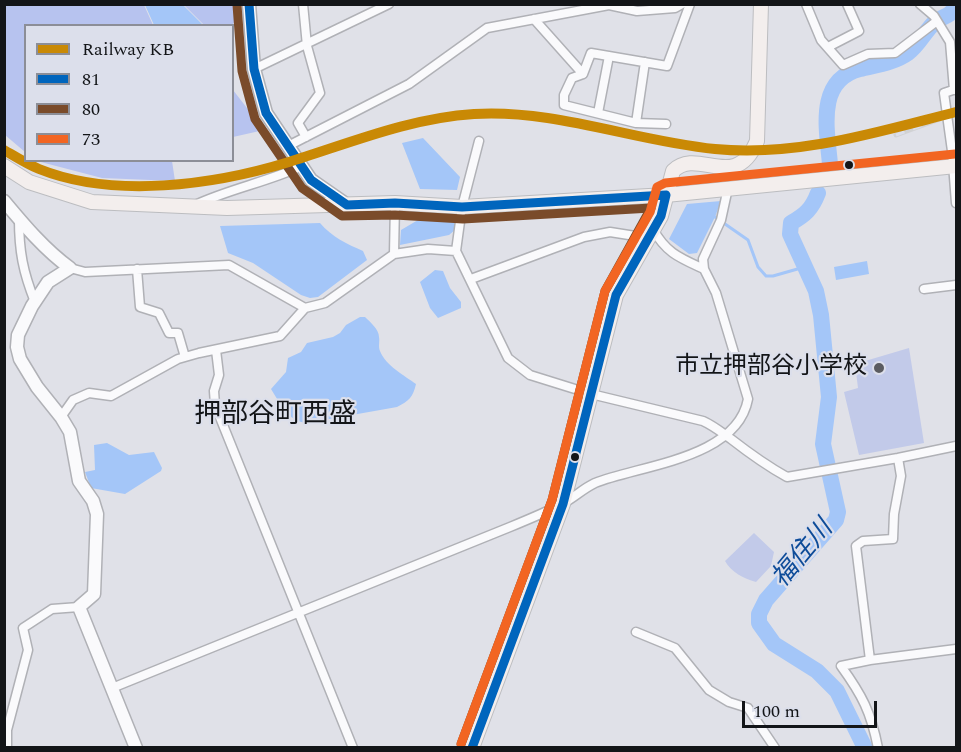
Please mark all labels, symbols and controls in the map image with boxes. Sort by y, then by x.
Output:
legend [24,24,234,162]
text: Railway KB [82,36,174,63]
text: 81 [82,66,100,93]
text: 80 [82,96,100,123]
text: 73 [82,126,100,153]
unlabelled marker [843,159,855,171]
place label: 市立押部谷小学校 [675,354,867,382]
marker: 市立押部谷小学校 [872,361,886,375]
district label: 押部谷町西盛 [194,401,356,433]
unlabelled marker [569,451,581,463]
water label: 福住川 [767,515,841,595]
scale bar [745,689,880,727]
text: 100 m [753,698,800,725]

